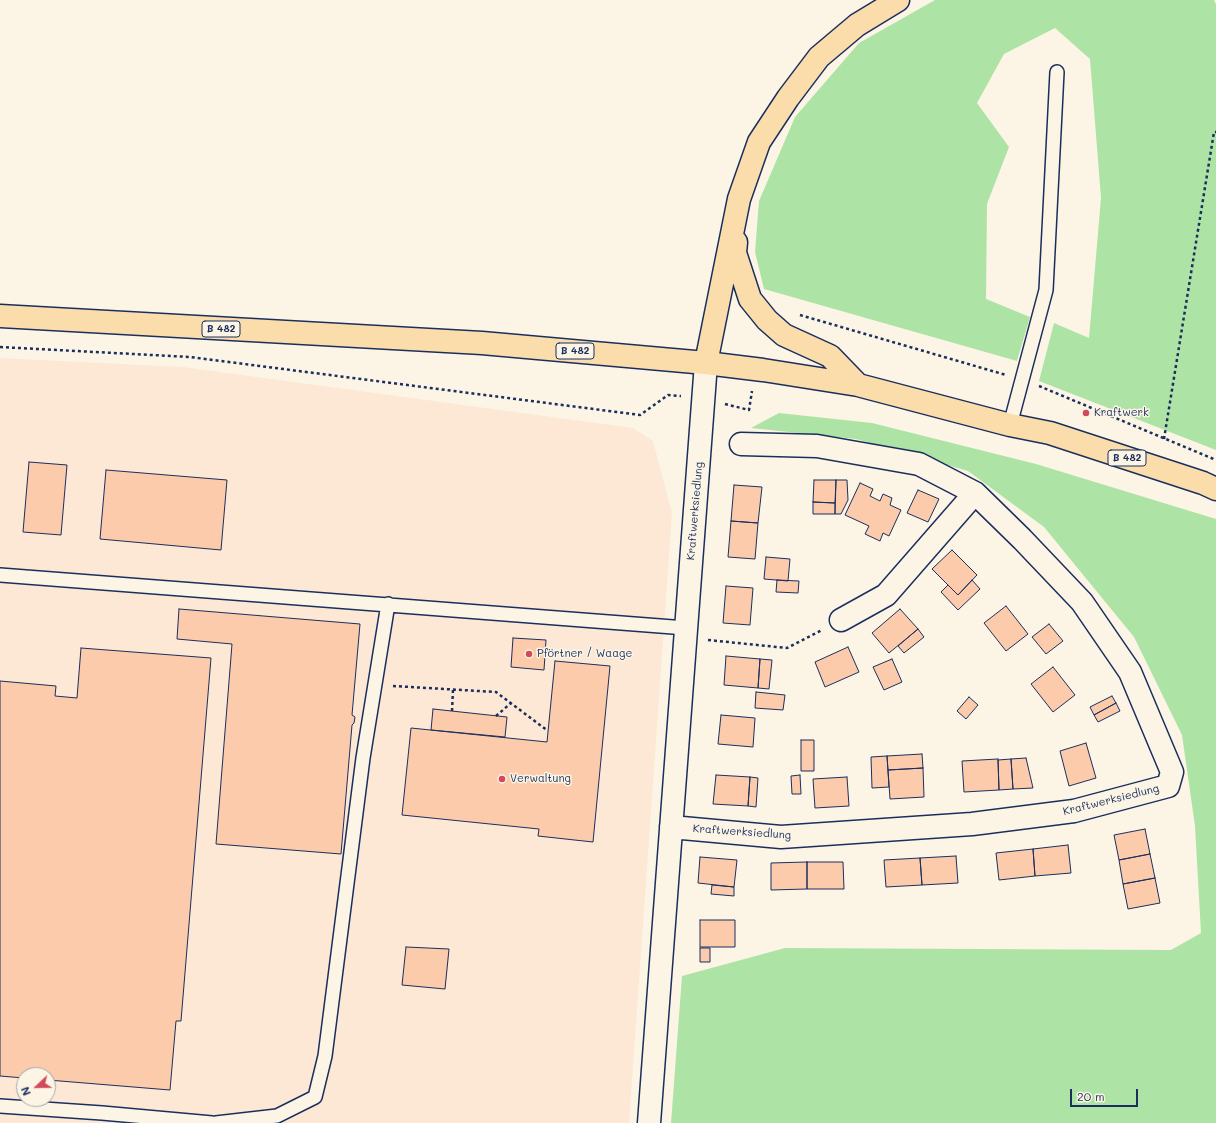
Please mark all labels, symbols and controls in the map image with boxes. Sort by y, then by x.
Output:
road number: B 482 [202,321,240,337]
road number: B 482 [556,343,594,359]
place label: Kraftwerk [1094,406,1149,420]
marker: Kraftwerk [1081,408,1091,418]
road number: B 482 [1108,450,1146,466]
street label: Kraftwerksiedlung [684,461,706,561]
place label: Pförtner / Waage [537,647,632,661]
marker: Pförtner / Waage [524,649,534,659]
place label: Verwaltung [510,772,571,786]
marker: Verwaltung [497,774,507,784]
street label: Kraftwerksiedlung [1062,782,1160,818]
street label: Kraftwerksiedlung [692,822,792,842]
north arrow [16,1067,56,1107]
scale bar [1072,1081,1140,1107]
text: N [17,1085,34,1098]
text: 20 m [1077,1088,1105,1104]

